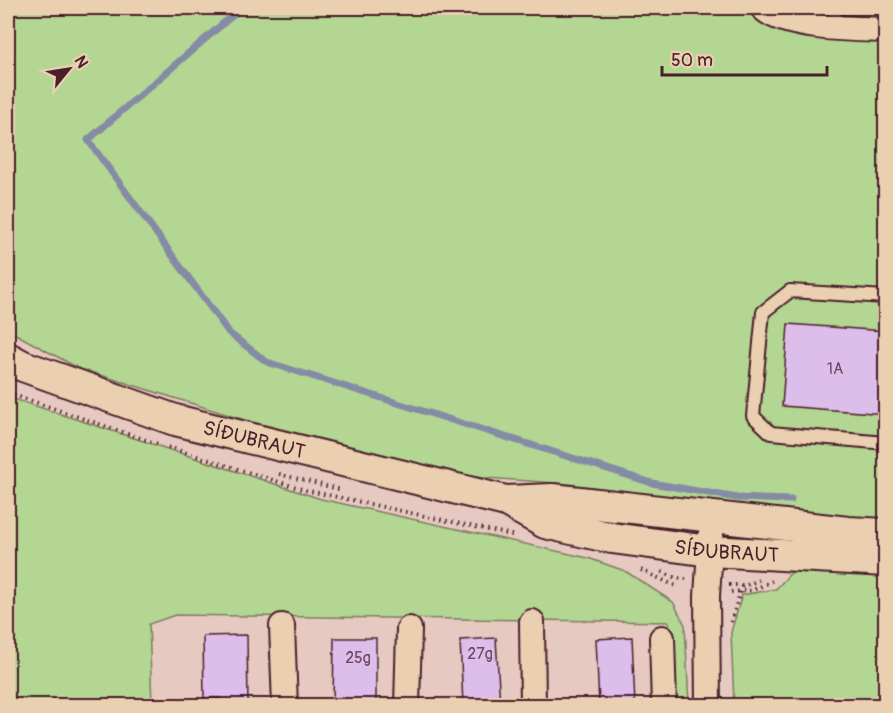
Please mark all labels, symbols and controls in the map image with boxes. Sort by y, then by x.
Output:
north arrow [39,39,99,99]
scale bar [662,39,827,77]
text: 50 m [671,49,713,72]
text: N [70,52,93,72]
house number: 1A [827,359,843,379]
street label: SÍÐUBRAUT [201,415,308,464]
street label: SÍÐUBRAUT [673,534,779,567]
house number: 27g [467,644,493,664]
house number: 25g [345,648,371,668]

